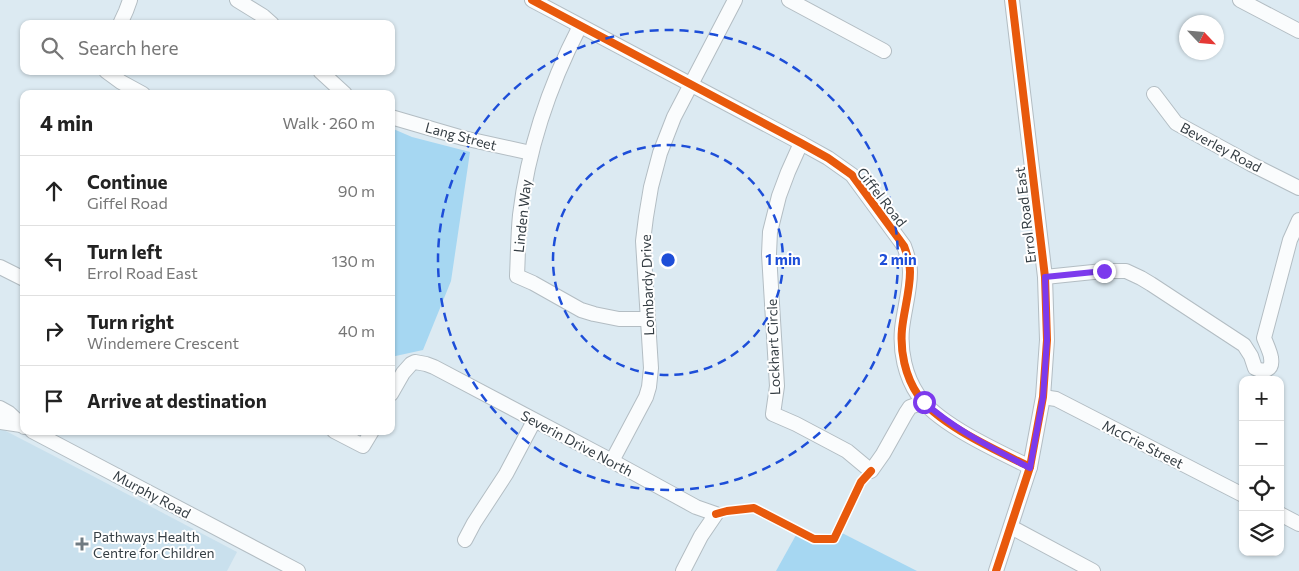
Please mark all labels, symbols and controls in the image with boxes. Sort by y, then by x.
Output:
north arrow [1179,15,1224,60]
search box [20,20,395,75]
icon: search [38,34,66,62]
text: Search here [78,36,178,59]
text: 4 min [40,110,93,135]
text: Walk · 260 m [283,113,375,132]
street label: Lang Street [423,118,499,154]
street label: Beverley Road [1177,118,1265,176]
street label: Giffel Road [854,164,910,230]
street label: Errol Road East [1011,166,1039,264]
text: Continue [87,170,167,193]
icon: ahead [40,177,68,205]
street label: Linden Way [510,178,534,254]
text: 90 m [338,181,375,200]
text: Giffel Road [87,193,168,212]
street label: Lombardy Drive [637,234,657,336]
text: Turn left [87,240,162,263]
icon: left [40,247,68,275]
text: 1 min [765,250,801,268]
text: 2 min [879,250,917,268]
text: 130 m [332,251,375,270]
centre of rings [659,251,677,269]
route end [1093,260,1116,283]
text: Errol Road East [87,263,198,282]
street label: Lockhart Circle [763,298,783,396]
text: Turn right [87,310,174,333]
icon: right [40,317,68,345]
text: 40 m [338,321,375,340]
text: Windemere Crescent [87,333,239,352]
map controls [1239,376,1284,556]
button: + [1239,376,1284,421]
icon: arrive [40,387,68,415]
text: Arrive at destination [87,389,267,412]
route start [913,391,936,414]
street label: Severin Drive North [518,406,636,480]
street label: McCrie Street [1100,416,1187,472]
button: − [1239,421,1284,466]
street label: Murphy Road [110,466,194,522]
button: locate [1239,466,1284,511]
button: layers [1239,511,1284,556]
place label: Pathways Health Centre for Children [93,528,215,561]
marker: Pathways Health Centre for Children [75,537,89,551]

